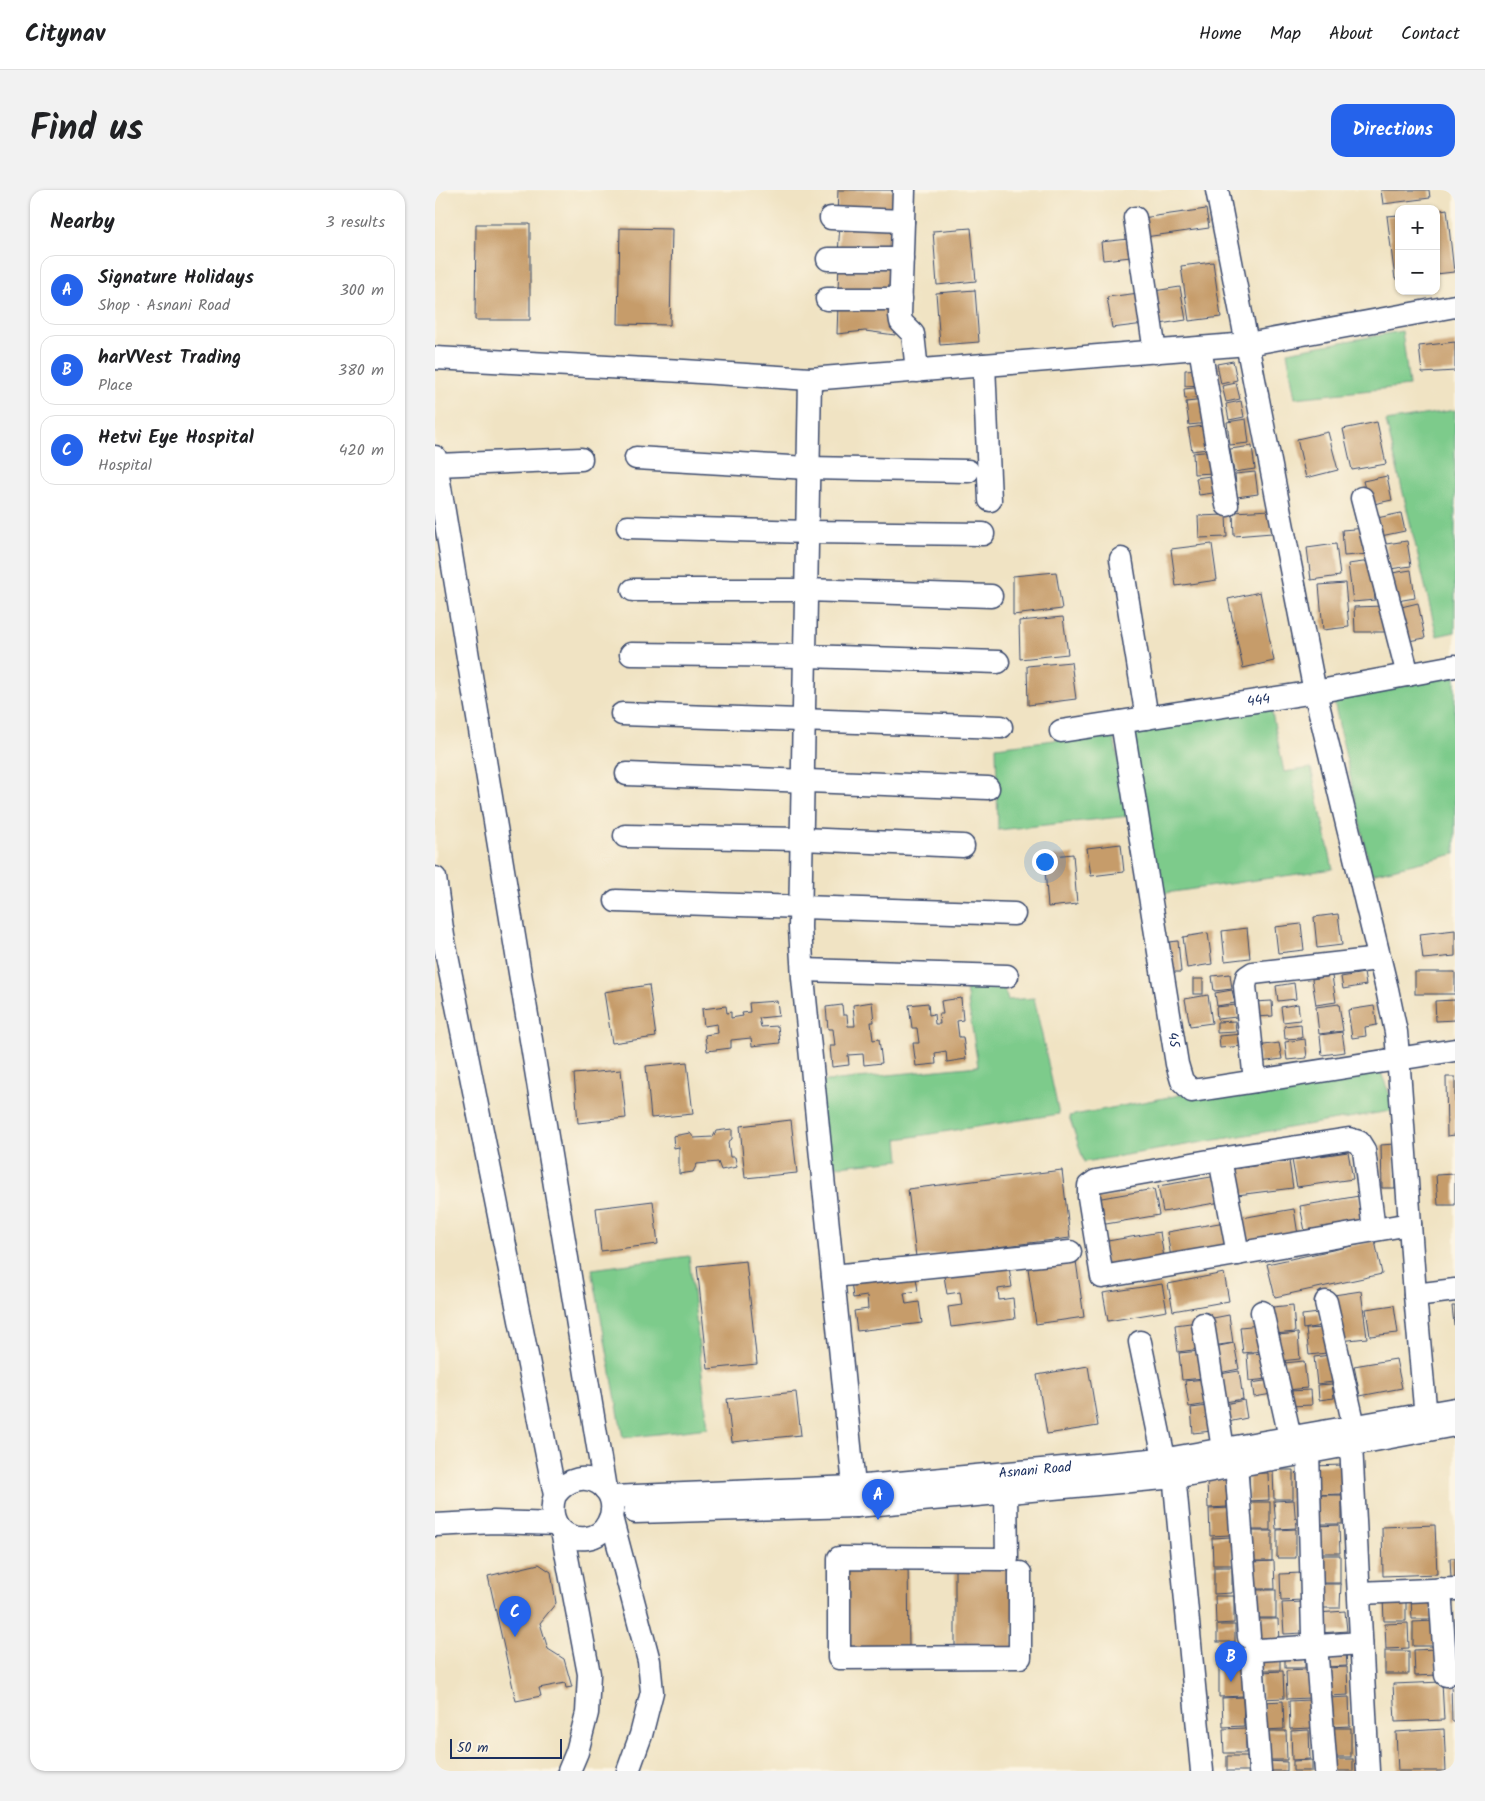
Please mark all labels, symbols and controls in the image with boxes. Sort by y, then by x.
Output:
text: Citynav [25,15,105,54]
text: Home [1199,20,1242,49]
text: Map [1270,20,1301,49]
text: About [1329,20,1373,49]
text: Contact [1401,20,1460,49]
text: Find us [30,102,143,158]
button: Directions [1331,104,1455,157]
map controls [1395,205,1440,295]
button: + [1395,205,1440,250]
text: Nearby [50,206,115,239]
text: 3 results [326,210,385,235]
button: − [1395,250,1440,295]
text: Signature Holidays [98,263,254,293]
text: A [62,278,72,303]
text: 300 m [340,278,384,303]
text: Shop · Asnani Road [98,293,230,318]
text: harVVest Trading [98,343,241,373]
text: B [62,358,72,383]
text: 380 m [338,358,384,383]
text: Place [98,373,132,398]
text: Hetvi Eye Hospital [98,423,254,453]
text: C [62,438,72,463]
text: 420 m [339,438,384,463]
text: Hospital [98,453,152,478]
street label: 444 [1246,688,1272,713]
your location [1032,849,1058,875]
street label: 45 [1161,1031,1185,1051]
street label: Asnani Road [998,1456,1073,1485]
pin: A [862,1479,894,1520]
pin: C [499,1596,531,1637]
pin: B [1215,1641,1247,1682]
scale bar [450,1736,563,1759]
text: 50 m [457,1737,488,1759]

